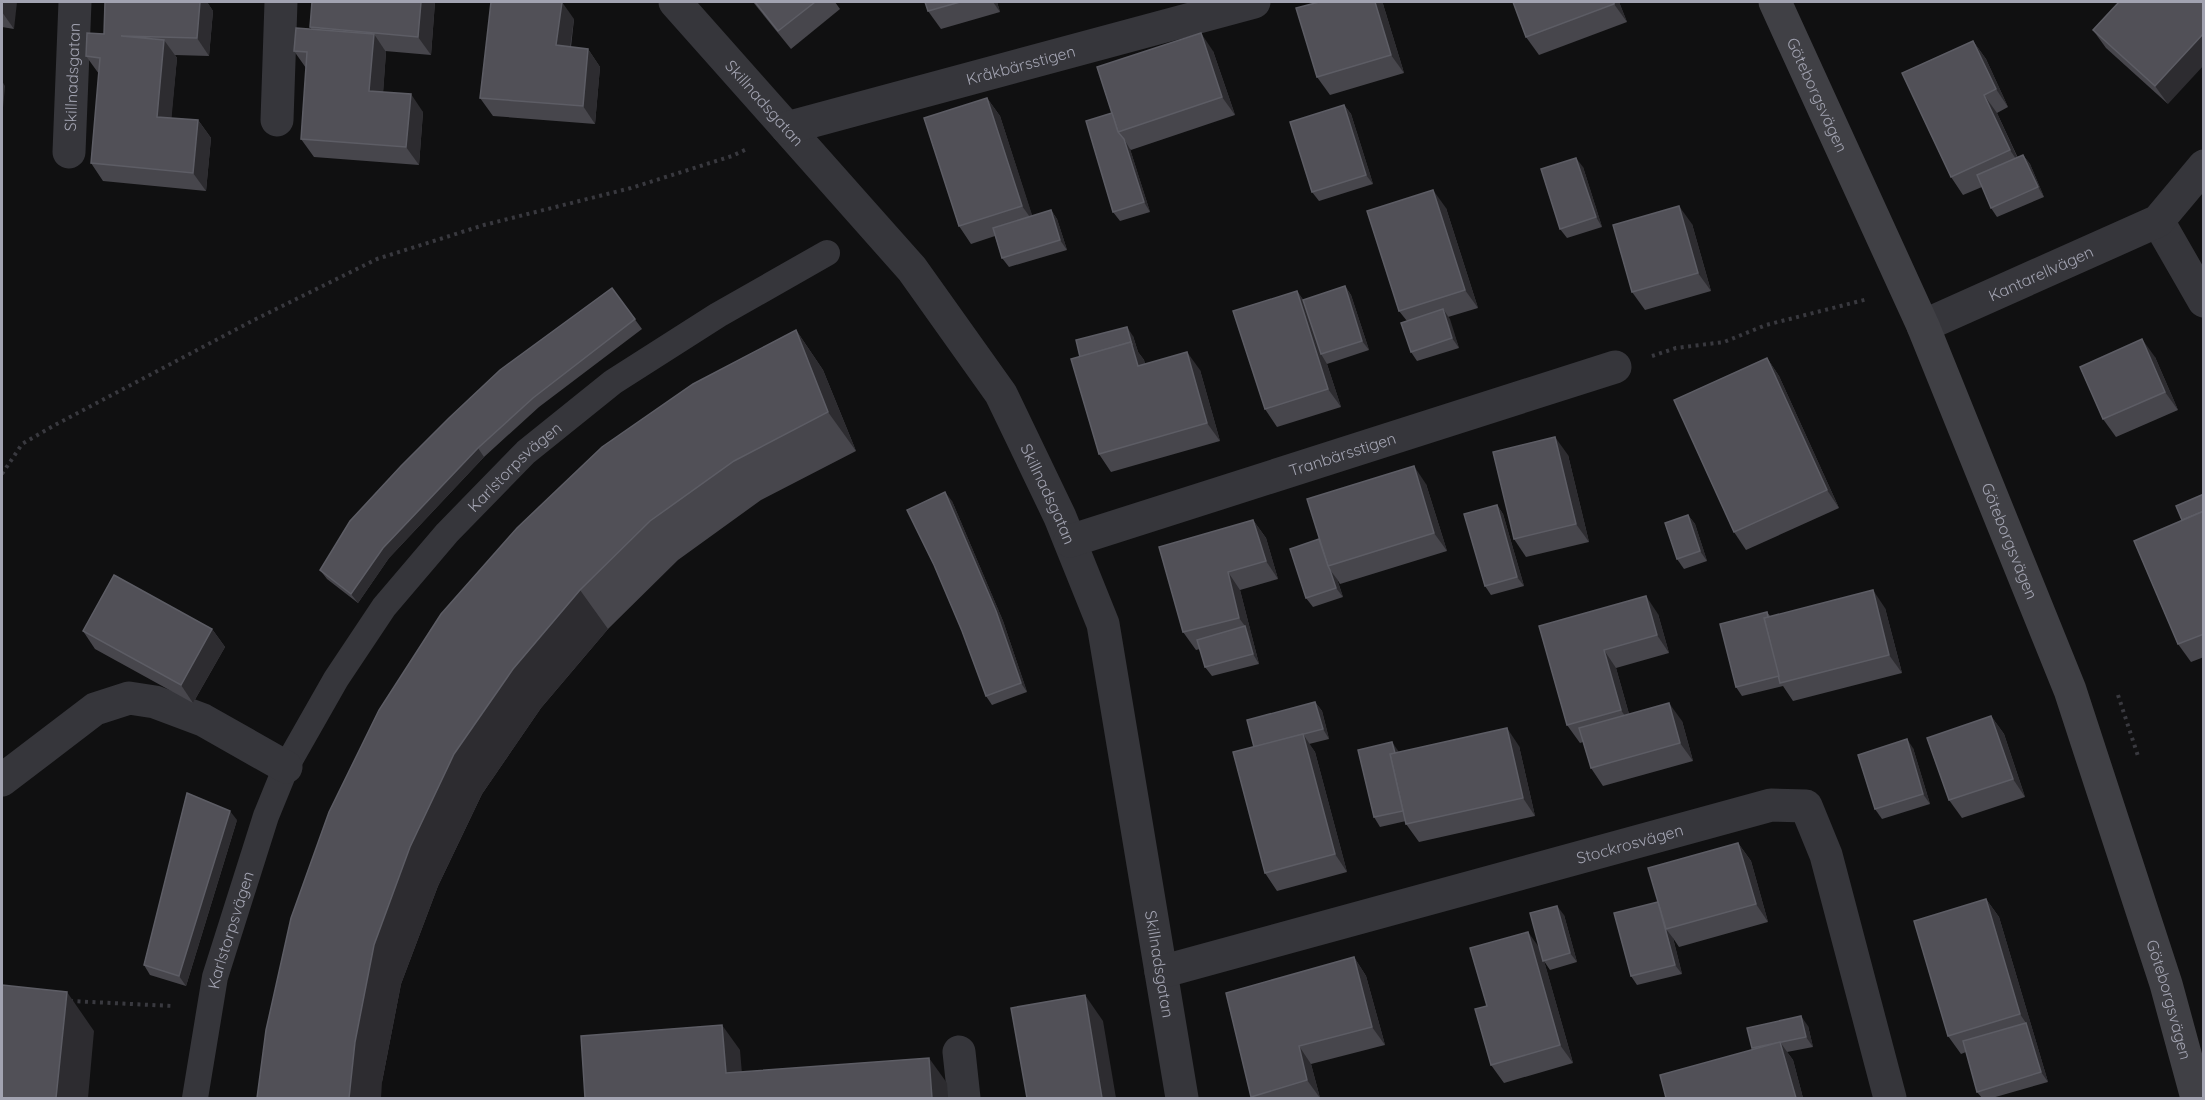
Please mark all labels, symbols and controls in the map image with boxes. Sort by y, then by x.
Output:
street label: Skillnadsgatan [60,22,84,132]
street label: Göteborgsvägen [1783,34,1852,155]
street label: Kråkbärsstigen [964,41,1077,89]
street label: Skillnadsgatan [721,56,808,150]
street label: Kantarellvägen [1985,241,2096,306]
street label: Karlstorpsvägen [463,417,566,516]
street label: Tranbärsstigen [1286,428,1398,480]
street label: Skillnadsgatan [1016,440,1080,547]
street label: Göteborgsvägen [1977,480,2042,602]
street label: Stockrosvägen [1574,820,1685,868]
street label: Karlstorpsvägen [203,869,258,990]
street label: Skillnadsgatan [1141,909,1178,1019]
street label: Göteborgsvägen [2142,937,2196,1062]

